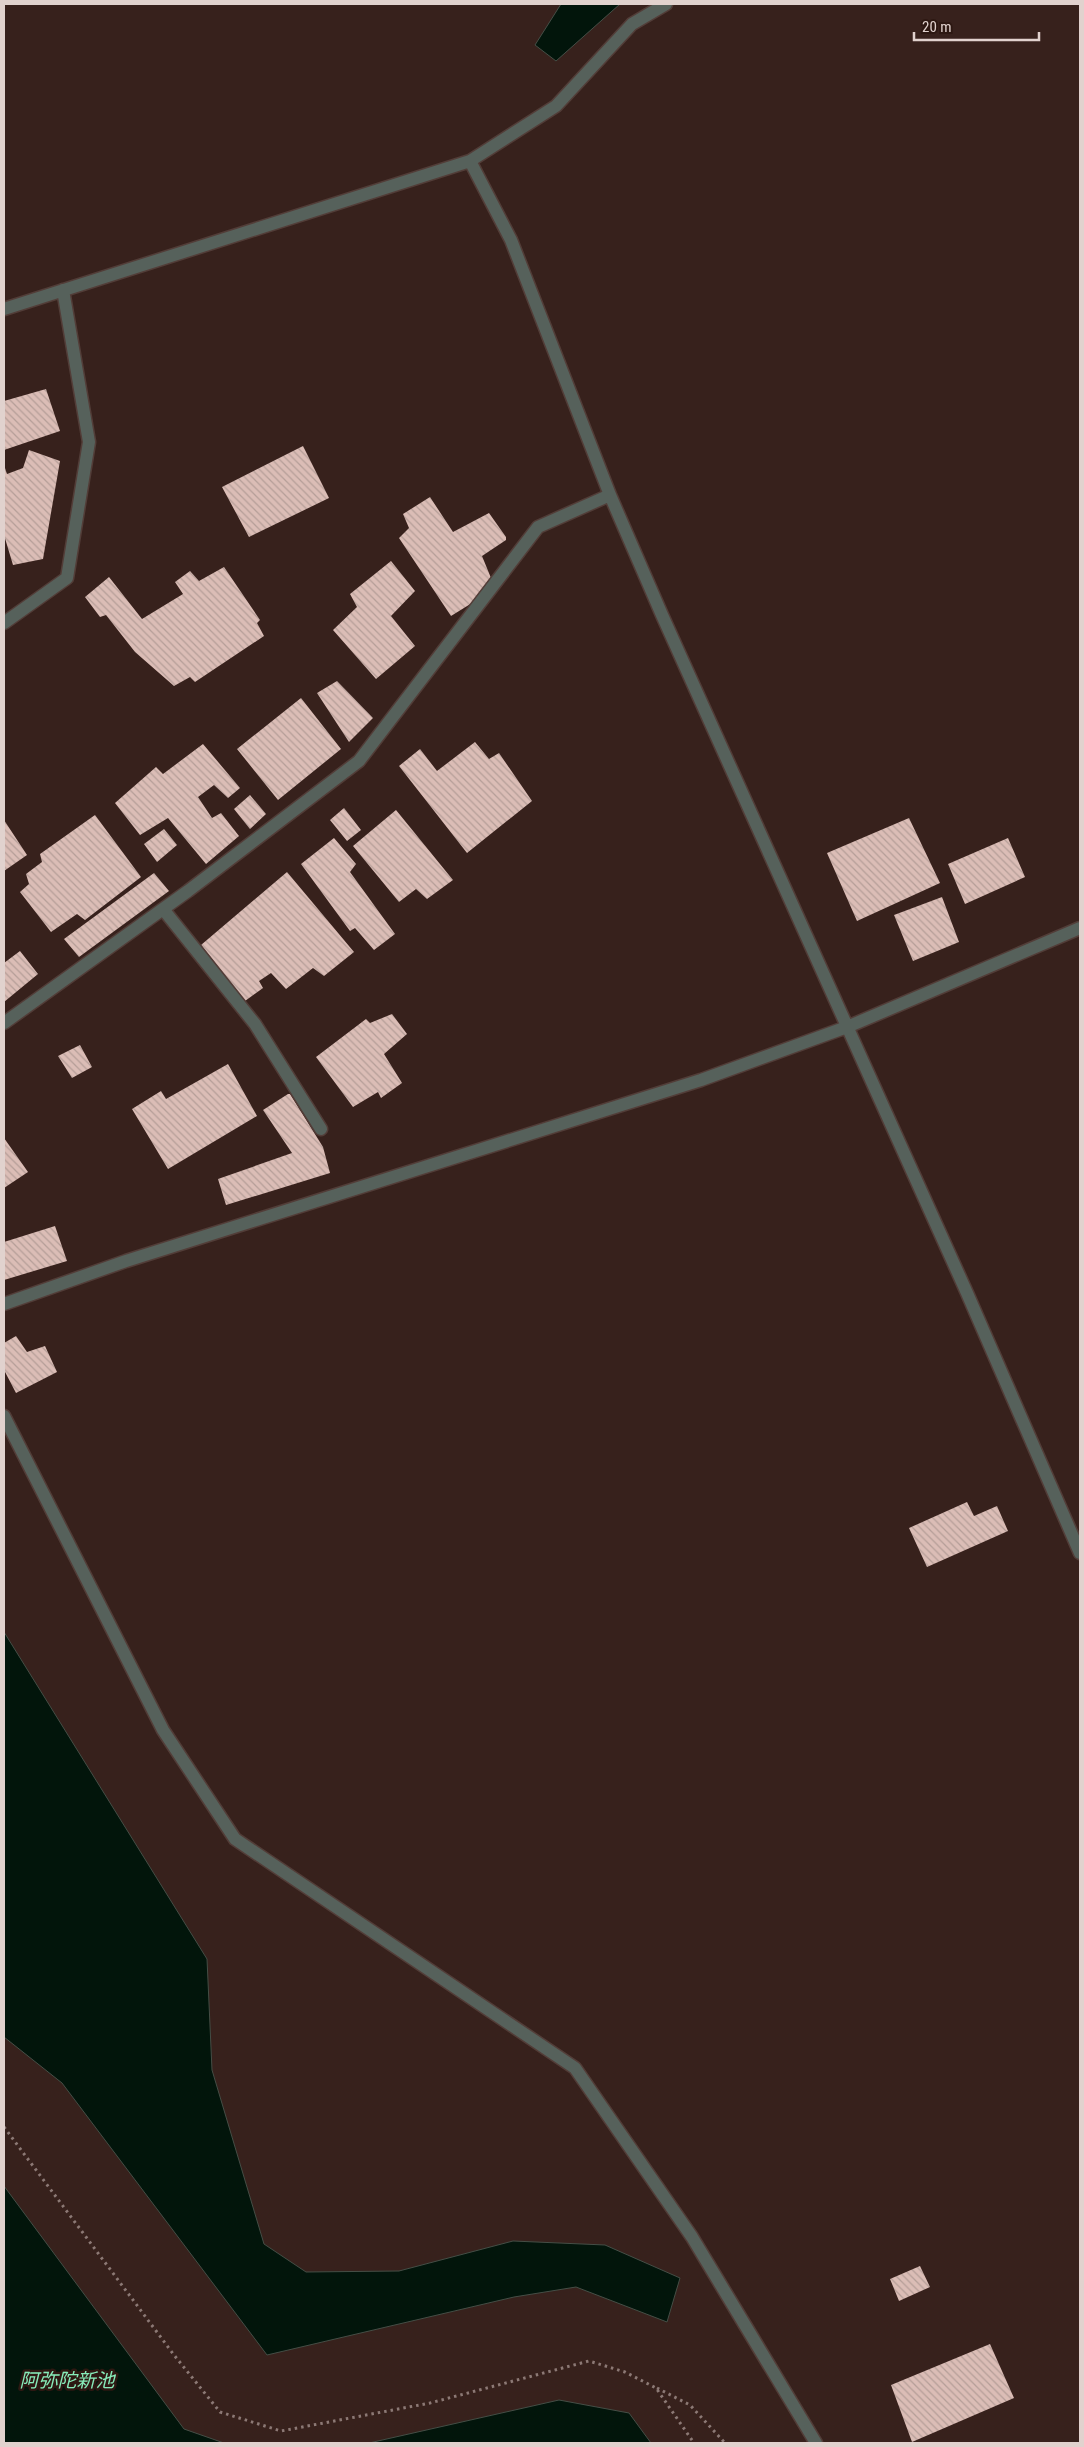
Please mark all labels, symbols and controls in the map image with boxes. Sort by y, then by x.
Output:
scale bar [914,10,1039,42]
text: 20 m [922,18,952,36]
water label: 阿弥陀新池 [19,2369,116,2392]

